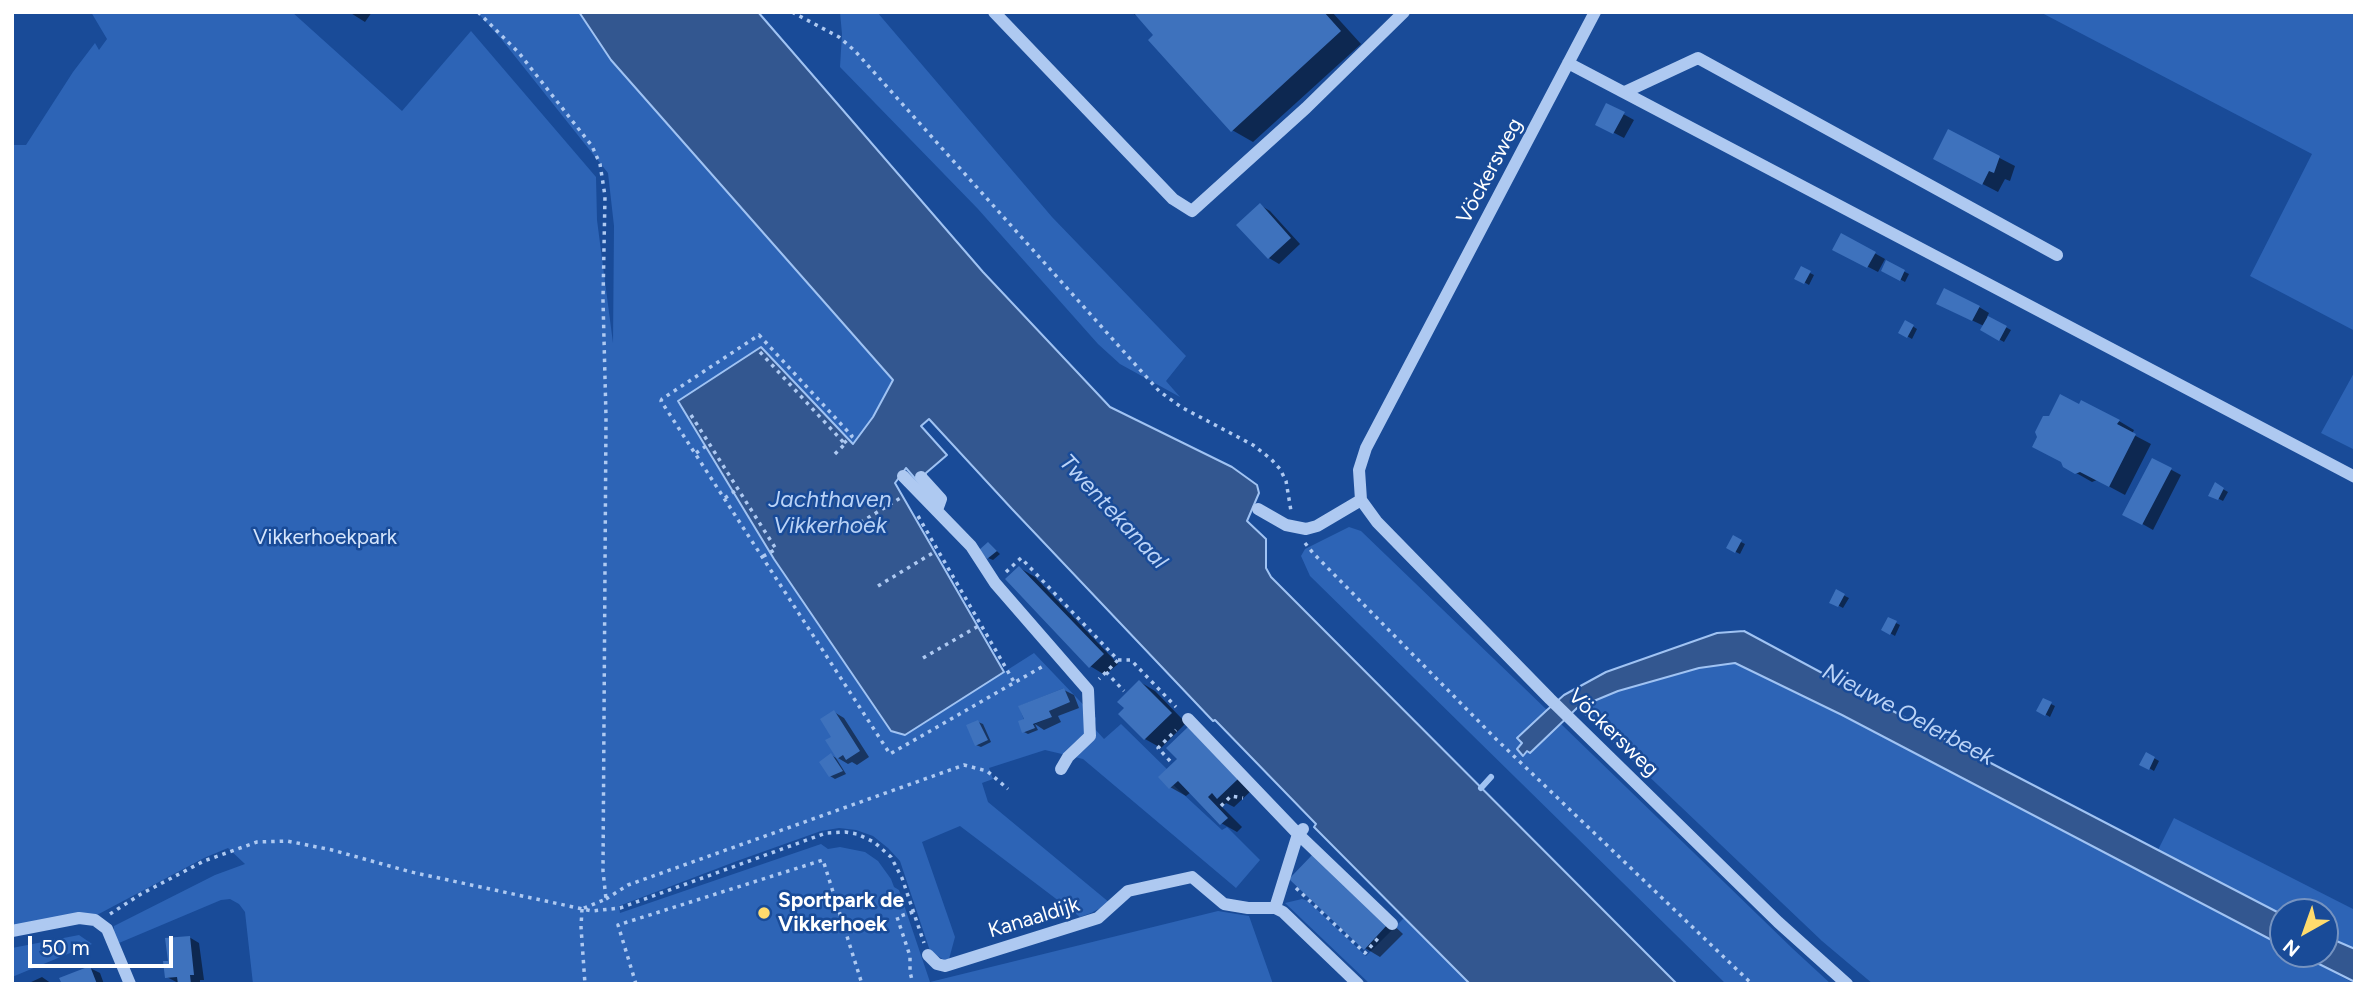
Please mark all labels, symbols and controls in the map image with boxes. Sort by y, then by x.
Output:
street label: Vöckersweg [1452,114,1528,228]
water label: Twentekanaal [1053,449,1173,575]
water label: Jachthaven Vikkerhoek [768,486,892,540]
park label: Vikkerhoekpark [253,525,397,551]
water label: Nieuwe Oelerbeek [1817,658,1999,772]
street label: Vöckersweg [1563,684,1663,782]
place label: Sportpark de Vikkerhoek [778,888,904,938]
street label: Kanaaldijk [985,892,1083,944]
north arrow [2269,898,2339,968]
marker: Sportpark de Vikkerhoek [756,905,772,921]
scale bar [32,922,177,966]
text: N [2278,934,2304,961]
text: 50 m [41,935,90,960]

